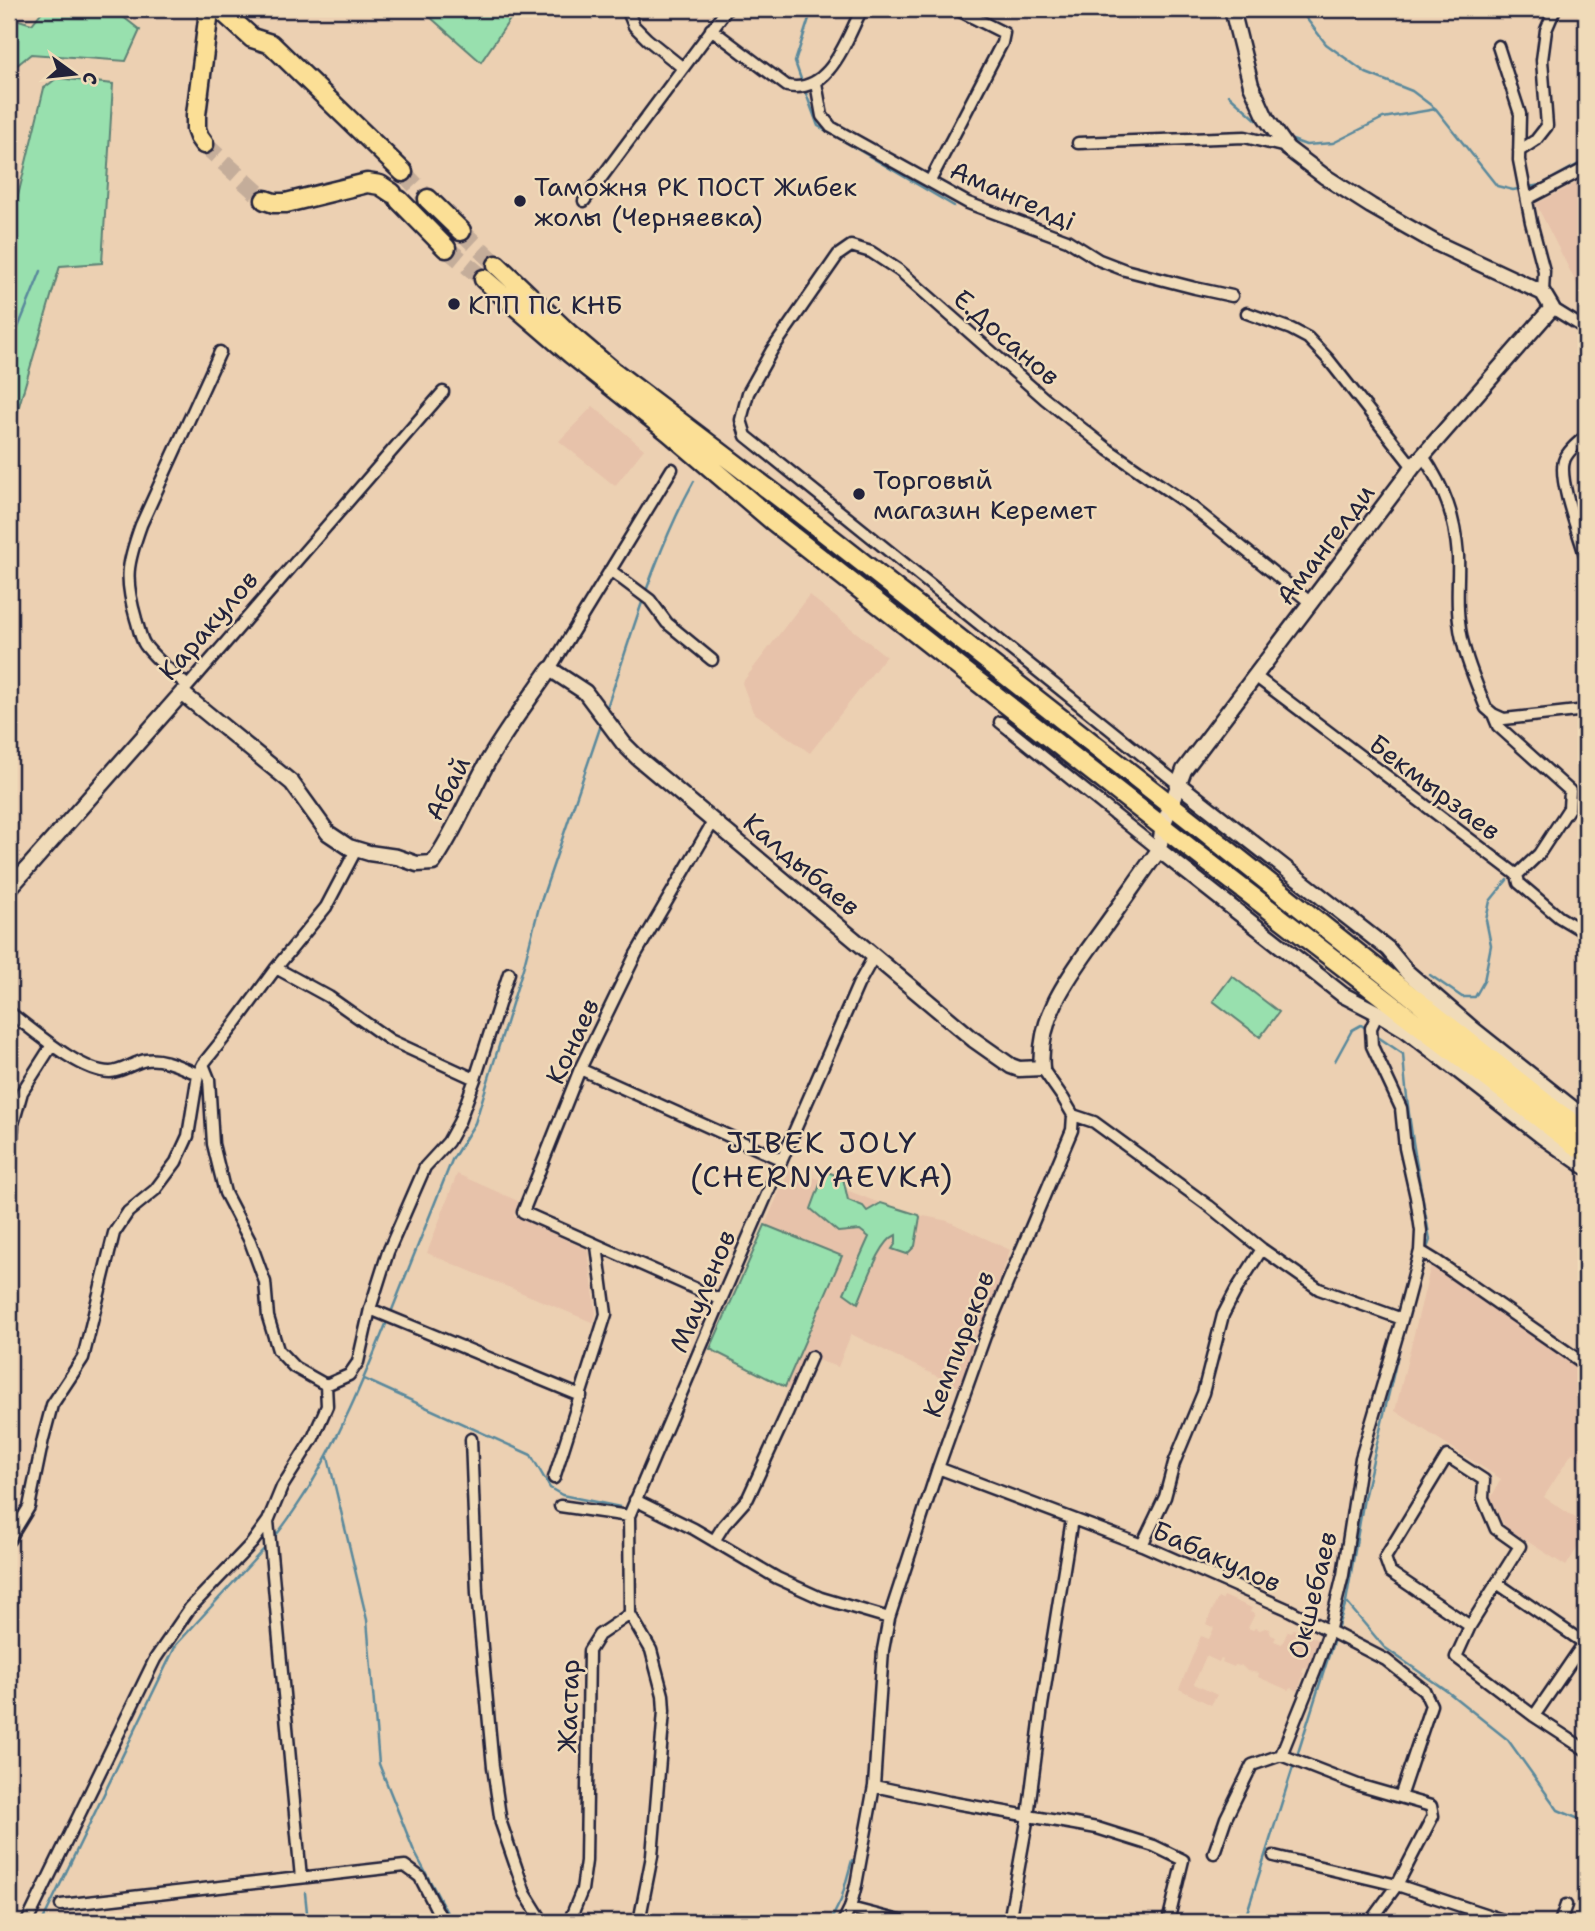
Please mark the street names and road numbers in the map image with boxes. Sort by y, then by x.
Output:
street label: Амангелді [945,152,1081,238]
street label: Е.Досанов [946,281,1068,393]
street label: Амангелди [1268,476,1382,612]
street label: Каракулов [150,562,266,688]
street label: Бекмырзаев [1362,726,1508,848]
street label: Абай [416,750,478,826]
street label: Калдыбаев [736,805,868,923]
street label: Конаев [537,992,607,1090]
street label: Мауленов [661,1224,743,1358]
street label: Кемпиреков [914,1266,1002,1422]
street label: Бабакулов [1147,1512,1287,1600]
street label: Окшебаев [1279,1528,1345,1662]
street label: Жастар [549,1658,587,1754]

